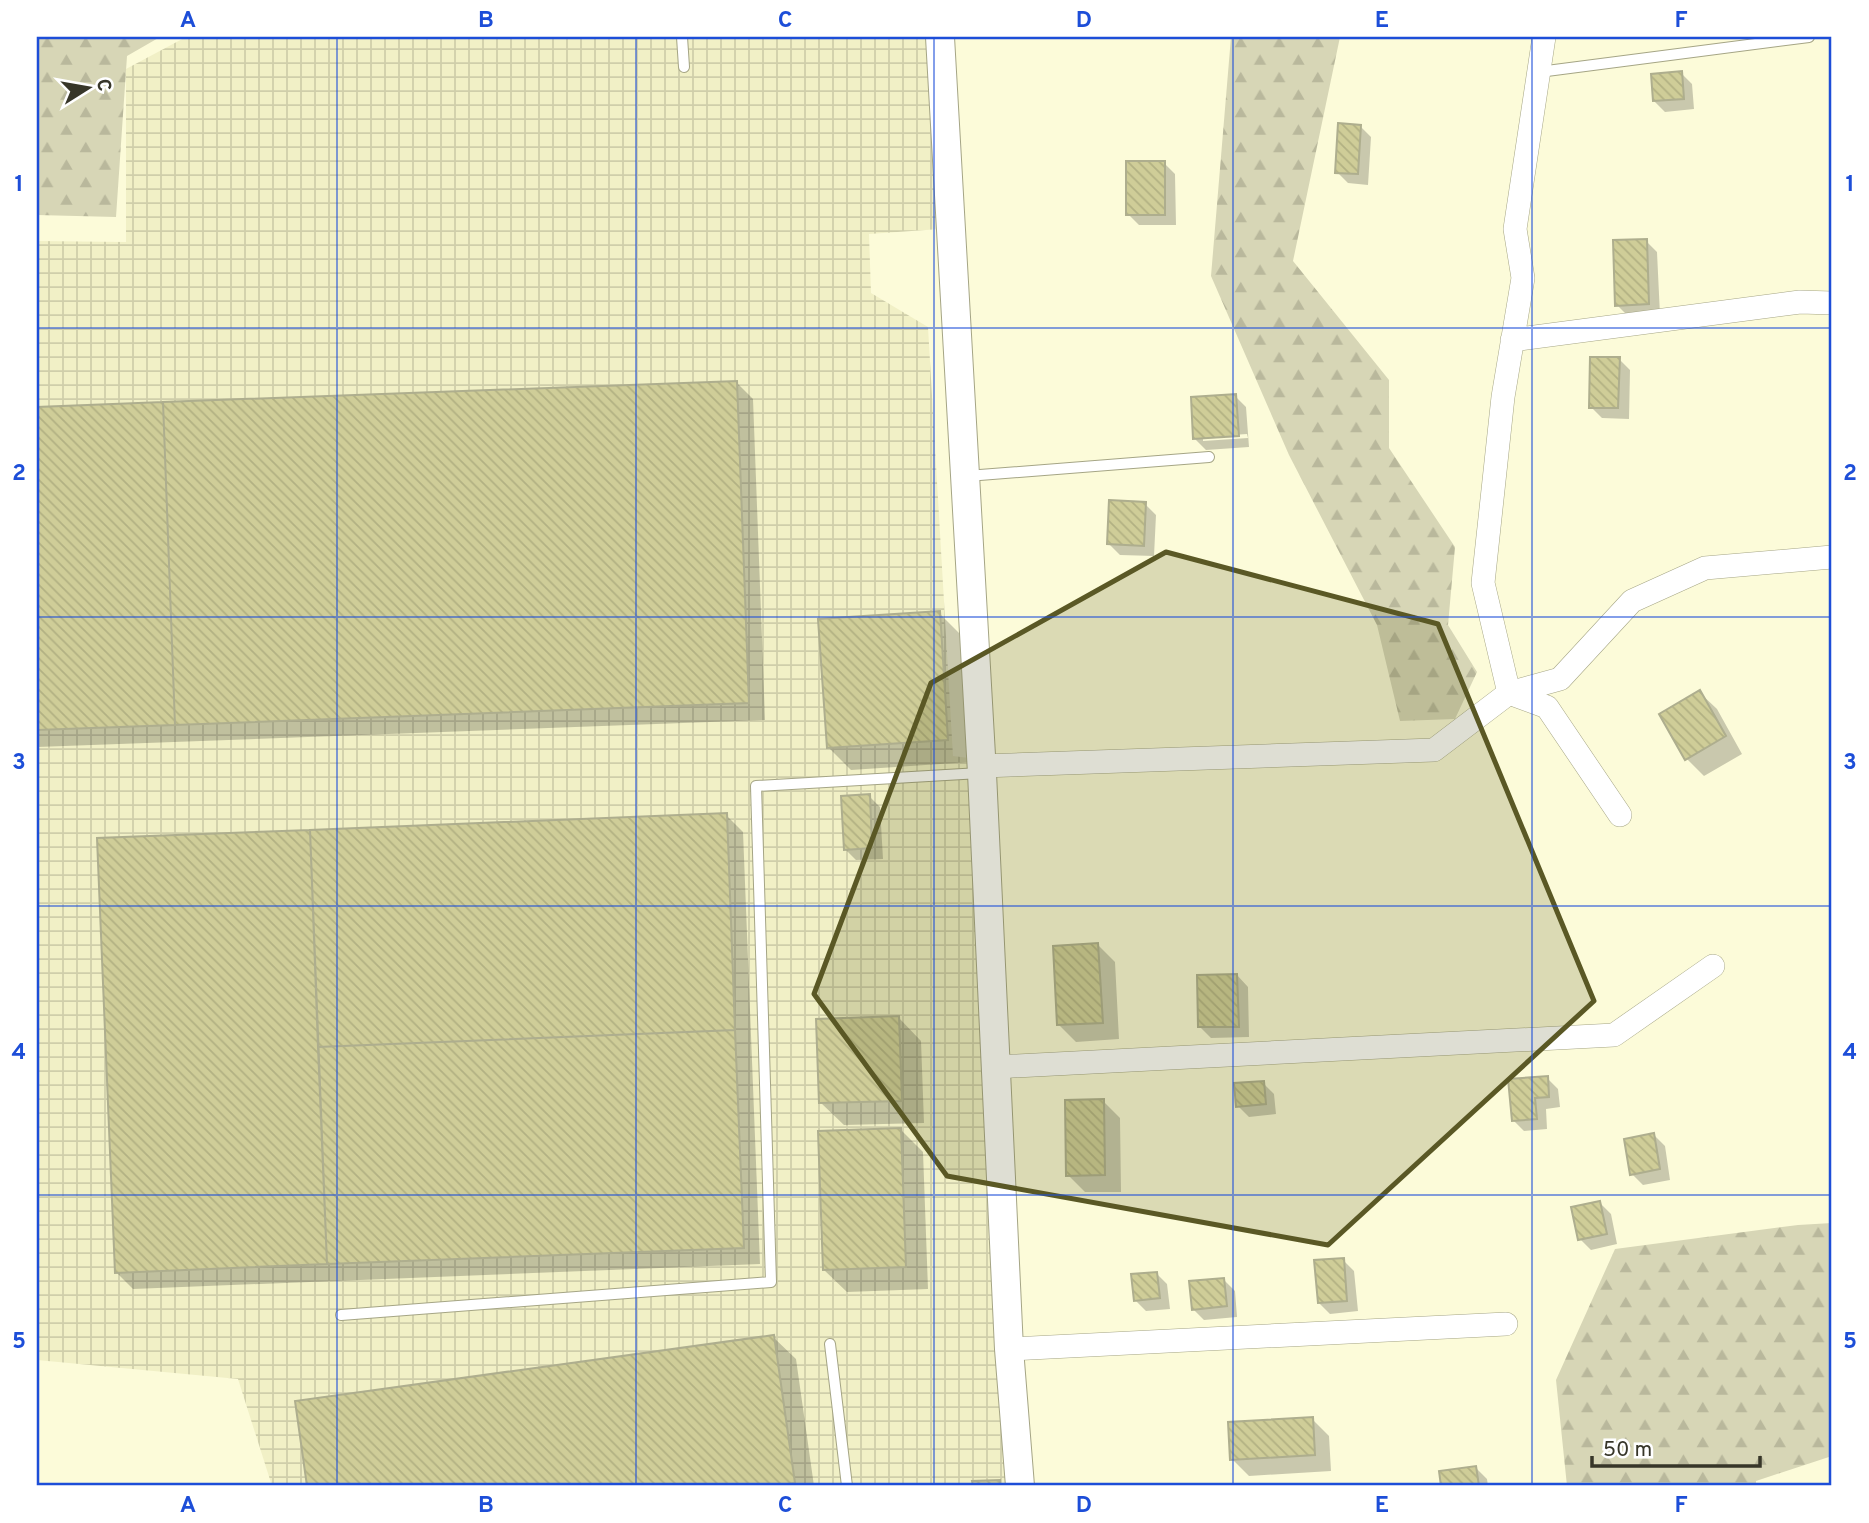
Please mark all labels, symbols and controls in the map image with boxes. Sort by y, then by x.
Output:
text: A [180,7,196,36]
text: B [478,7,494,36]
text: C [778,7,792,36]
text: D [1076,7,1092,36]
text: E [1375,7,1389,36]
text: F [1674,7,1688,36]
north arrow [52,52,122,122]
text: С [90,77,116,93]
text: 1 [14,171,24,200]
text: 1 [1845,171,1855,200]
text: 2 [12,460,26,489]
text: 2 [1843,460,1857,489]
text: 3 [12,749,26,778]
text: 3 [1843,749,1857,778]
text: 4 [12,1039,26,1068]
text: 4 [1843,1039,1857,1068]
text: 5 [12,1328,26,1357]
text: 5 [1843,1328,1857,1357]
scale bar [1592,1425,1760,1469]
text: 50 m [1603,1437,1652,1464]
text: A [180,1492,196,1521]
text: B [478,1492,494,1521]
text: C [778,1492,792,1521]
text: D [1076,1492,1092,1521]
text: E [1375,1492,1389,1521]
text: F [1674,1492,1688,1521]

